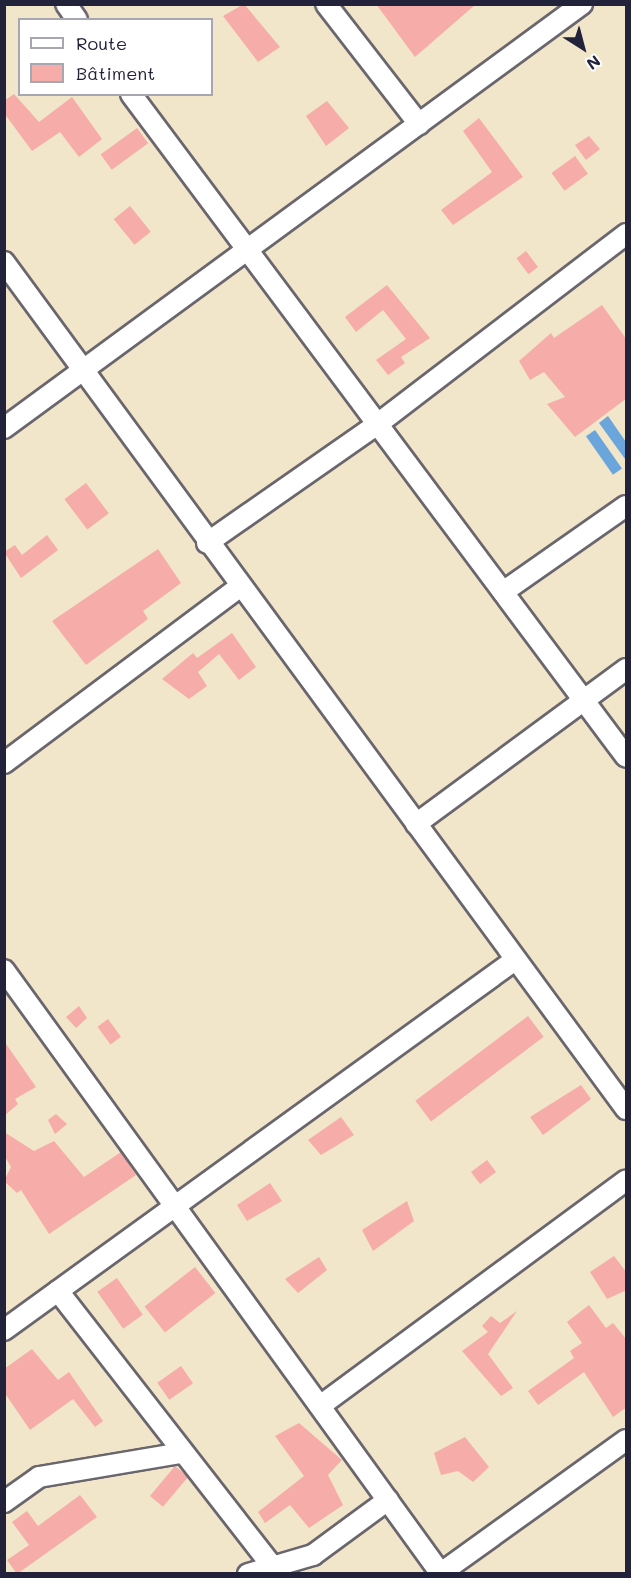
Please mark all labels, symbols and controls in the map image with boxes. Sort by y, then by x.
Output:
legend [18,18,213,96]
north arrow [553,18,613,78]
text: Route [76,31,127,55]
text: N [583,51,605,75]
text: Bâtiment [76,61,155,85]

